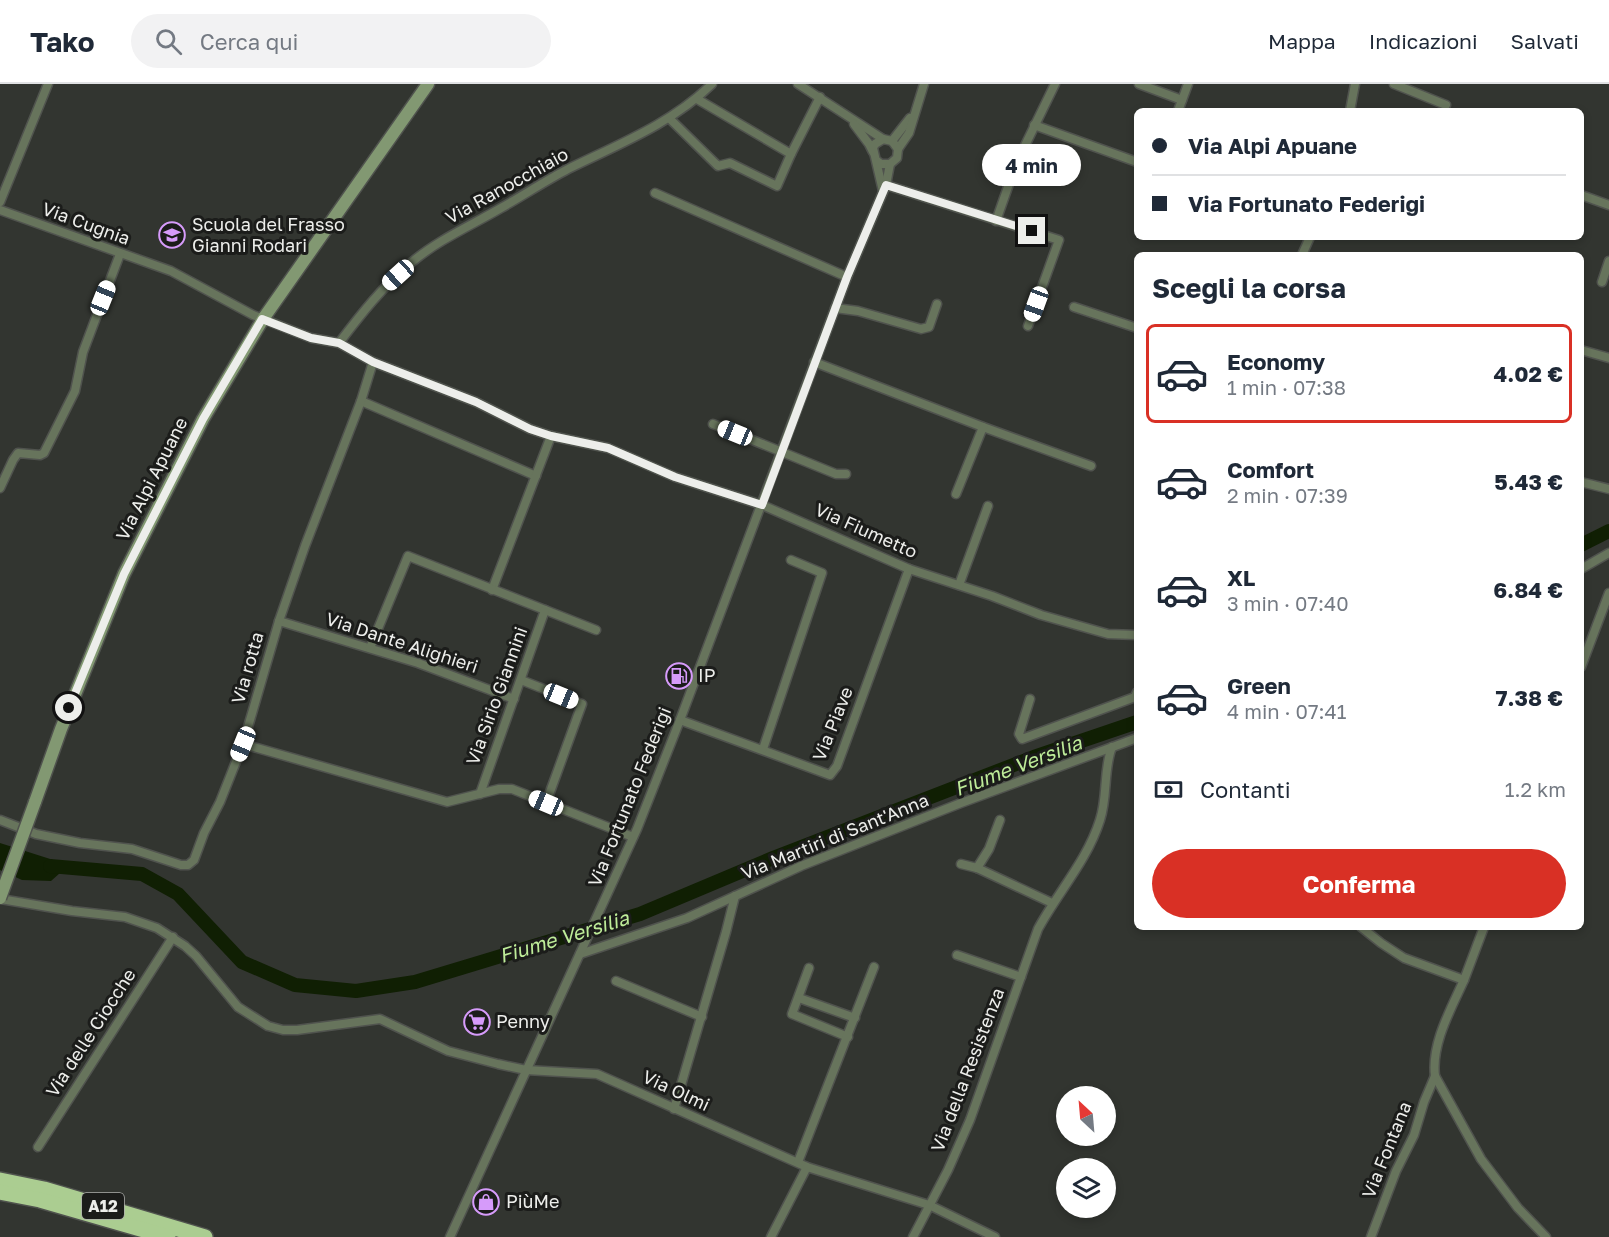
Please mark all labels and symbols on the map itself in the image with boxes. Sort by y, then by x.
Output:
street label: Via Ranocchiaio [441,142,572,228]
callout: 4 min [982,144,1082,186]
street label: Via Cugnia [39,197,133,249]
place label: Scuola del Frasso Gianni Rodari [192,213,345,256]
route end [1018,217,1045,244]
school or university icon: Scuola del Frasso Gianni Rodari [157,220,187,250]
car [379,256,417,294]
car [88,278,118,318]
car [1021,284,1051,324]
street label: Via Alpi Apuane [111,413,192,544]
car [715,418,755,448]
street label: Via Fiumetto [812,498,921,562]
street label: Via Dante Alighieri [323,607,481,677]
street label: Via Sirio Giannini [461,623,531,768]
street label: Via rotta [226,629,268,706]
fuel station icon: IP [664,661,694,691]
place label: IP [698,664,715,686]
car [541,681,581,711]
street label: Via Piave [807,683,857,764]
route start [55,694,82,721]
street label: Via Fortunato Federigi [583,703,675,890]
car [228,724,258,764]
water label: Fiume Versilia [951,730,1085,800]
car [526,788,566,818]
street label: Via Martiri di Sant'Anna [738,788,932,884]
water label: Fiume Versilia [496,905,632,967]
street label: Via delle Ciocche [41,964,140,1101]
street label: Via della Resistenza [926,985,1008,1155]
supermarket icon: Penny [462,1007,492,1037]
place label: Penny [496,1010,550,1032]
street label: Via Olmi [639,1065,713,1115]
north arrow [1056,1086,1116,1146]
street label: Via Fontana [1357,1098,1415,1201]
shop icon: PiùMe [471,1187,501,1217]
place label: PiùMe [506,1190,559,1212]
road number: A12 [82,1193,124,1219]

